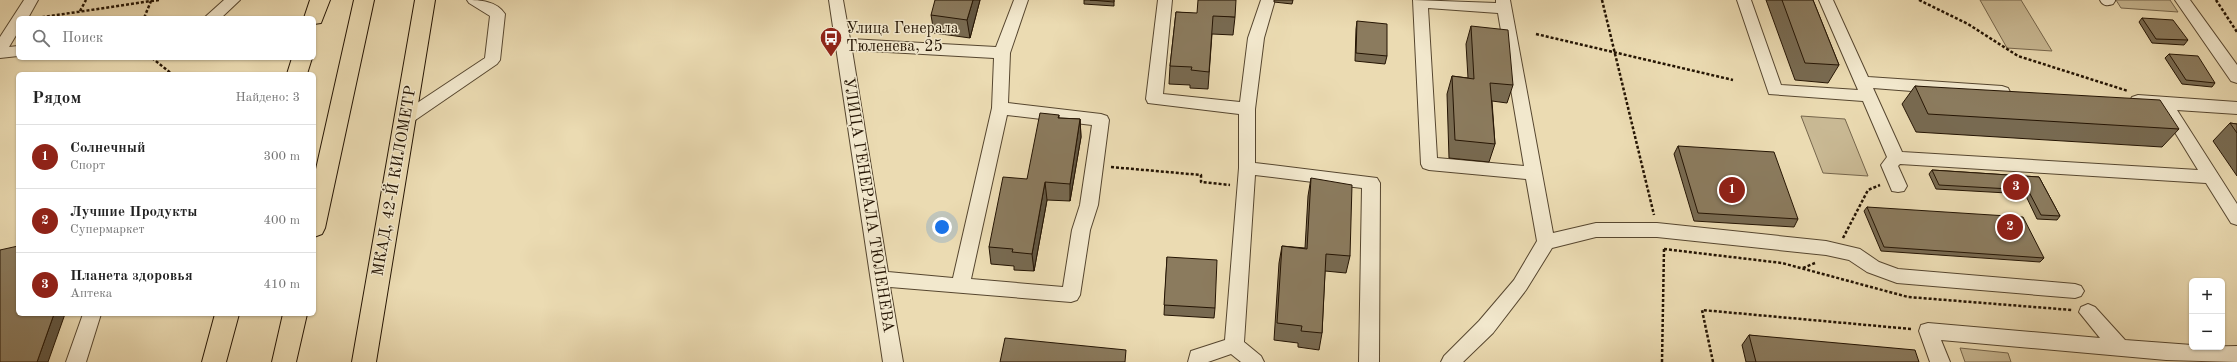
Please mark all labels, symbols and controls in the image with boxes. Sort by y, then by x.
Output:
search box [16,16,316,60]
place label: Улица Генерала Тюленева, 25 [846,21,959,55]
bus stop icon: Улица Генерала Тюленева, 25 [818,25,844,58]
icon: search [30,27,52,49]
text: Поиск [62,31,103,46]
street label: УЛИЦА ГЕНЕРАЛА ТЮЛЕНЕВА [840,76,896,334]
street label: МКАД, 42-Й КИЛОМЕТР [366,84,420,278]
text: Рядом [32,90,81,107]
text: Найдено: 3 [236,91,300,104]
text: Солнечный [70,141,146,156]
text: 1 [41,150,49,163]
text: 300 m [263,150,300,163]
text: Спорт [70,159,105,172]
pin: 3 [2003,172,2029,202]
pin: 1 [1719,175,1745,205]
text: Лучшие Продукты [70,205,198,220]
pin: 2 [1997,212,2023,242]
text: 2 [41,214,49,227]
text: 400 m [263,214,300,227]
your location [932,217,952,237]
text: Супермаркет [70,223,145,236]
text: Планета здоровья [70,269,193,284]
text: 3 [41,278,49,291]
text: 410 m [263,278,300,291]
map controls [2189,278,2225,350]
button: + [2189,278,2225,314]
text: Аптека [70,287,112,300]
button: − [2189,314,2225,350]

